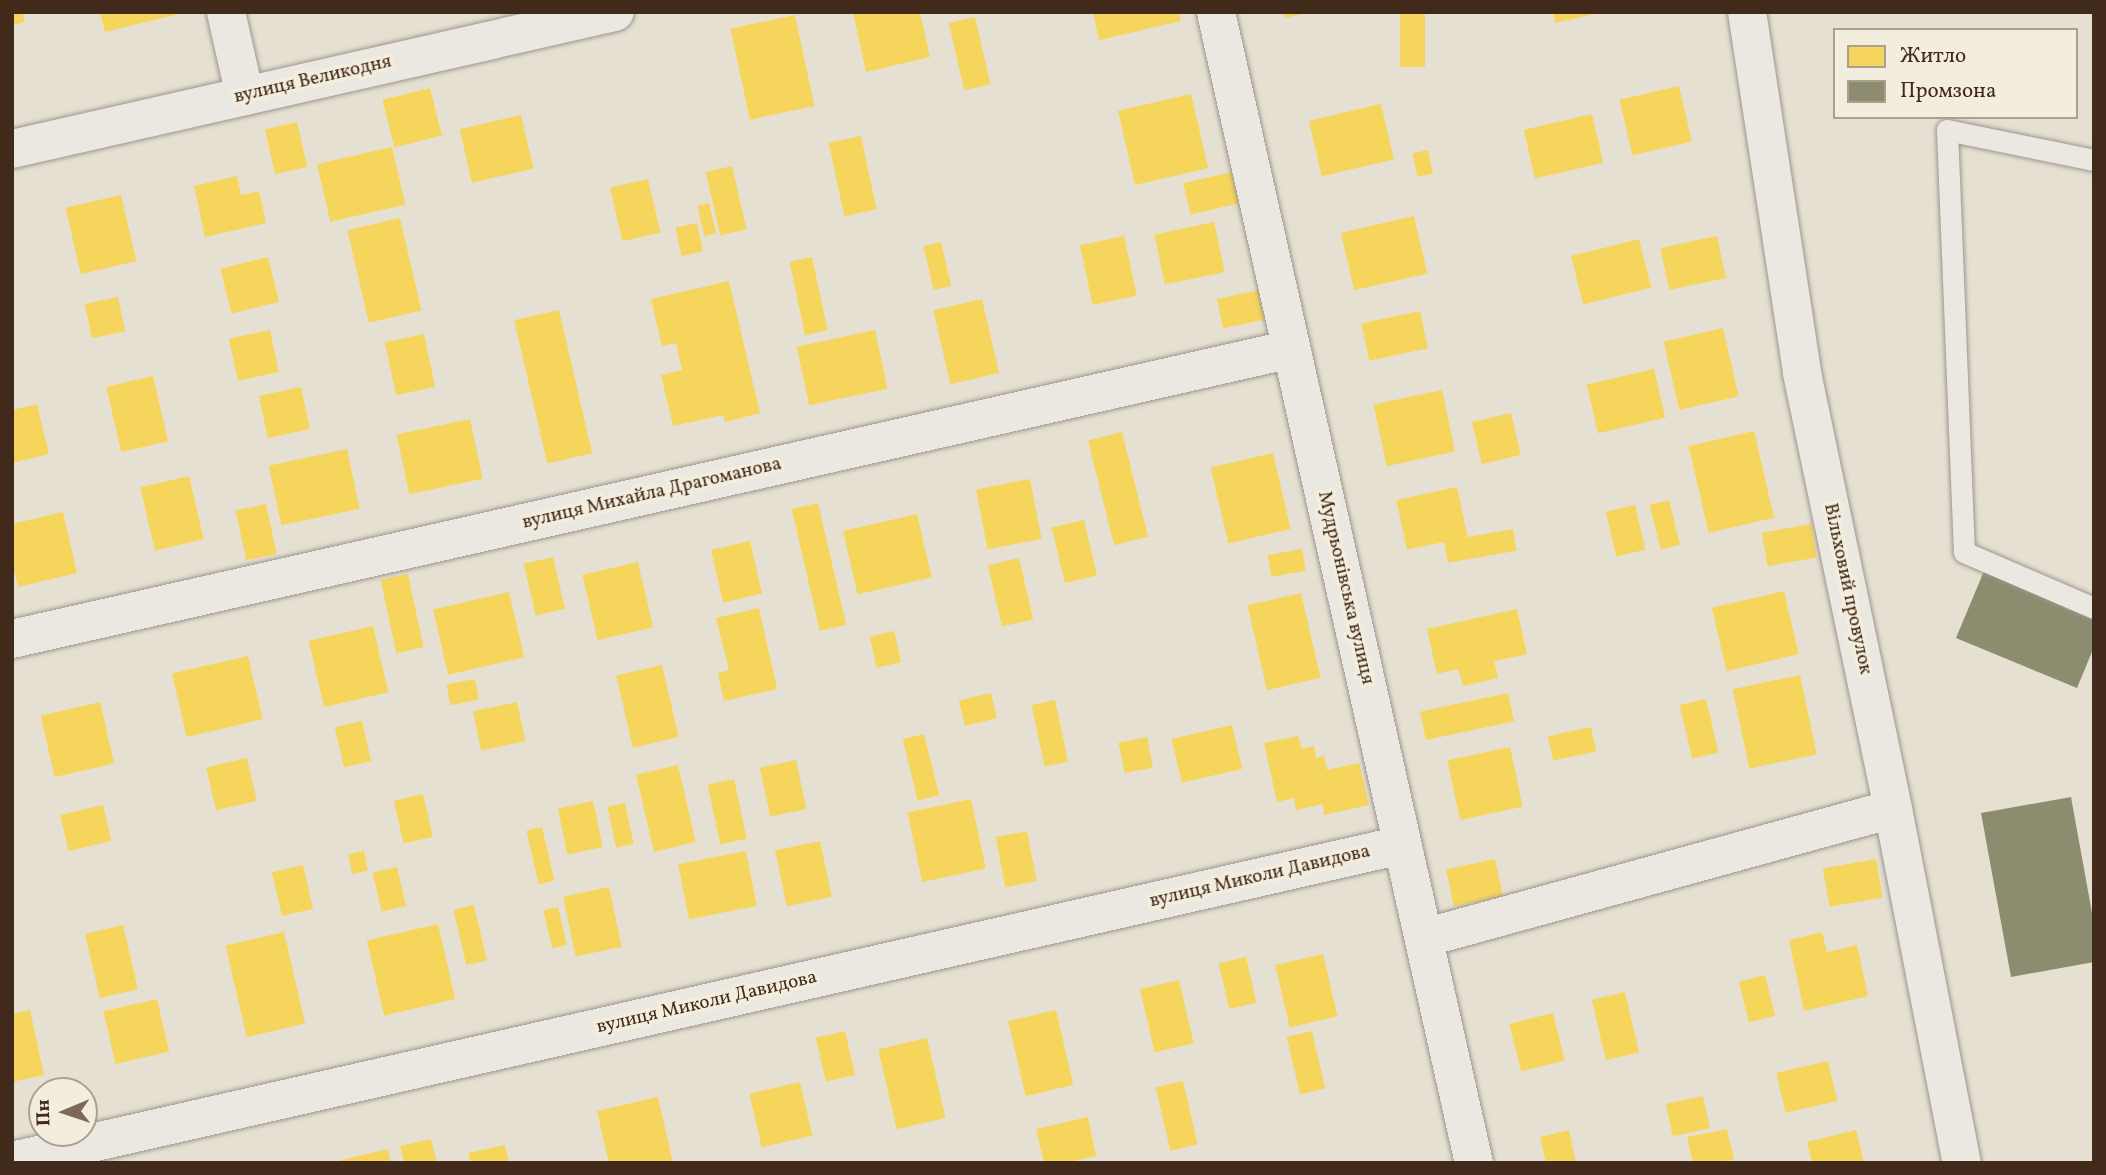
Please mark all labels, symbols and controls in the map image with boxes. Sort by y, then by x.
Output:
legend [1833,28,2078,119]
text: Житло [1900,42,1966,71]
street label: вулиця Великодня [232,51,394,109]
text: Промзона [1900,77,1996,106]
street label: вулиця Михайла Драгоманова [520,453,784,535]
street label: Мудрьонівська вулиця [1312,489,1378,687]
street label: Вільховий провулок [1818,501,1876,677]
street label: вулиця Миколи Давидова [1148,841,1372,913]
street label: вулиця Миколи Давидова [595,967,819,1039]
north arrow [28,1077,98,1147]
text: Пн [31,1099,57,1127]

